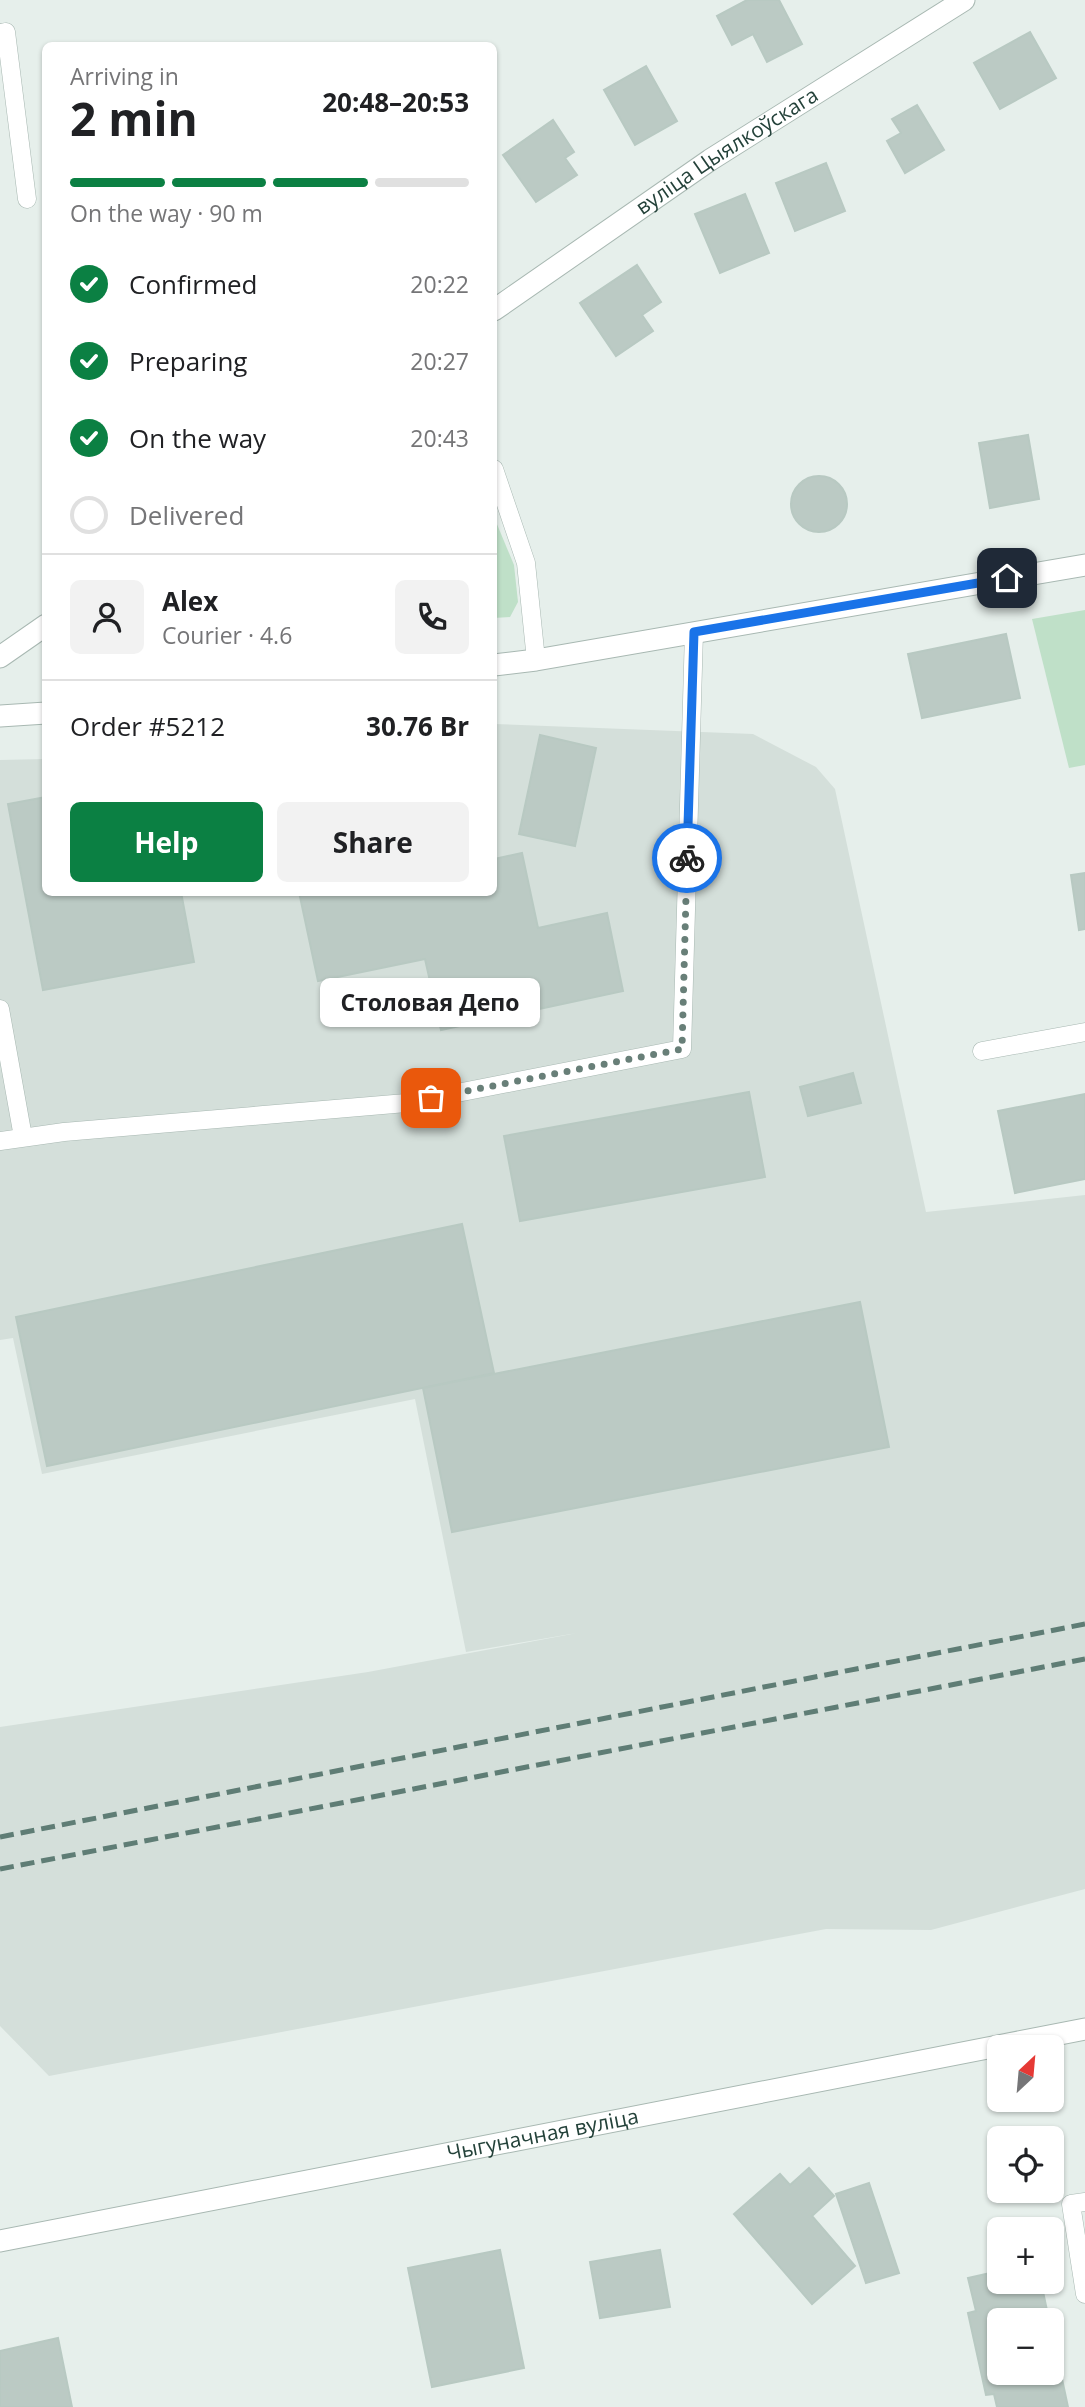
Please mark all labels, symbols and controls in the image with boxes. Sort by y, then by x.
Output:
text: Arriving in [70,60,179,92]
street label: вуліца Цыялкоўскага [630,80,823,221]
text: 20:48–20:53 [322,84,469,120]
text: 2 min [70,87,198,149]
text: On the way · 90 m [70,197,263,229]
icon: check [70,265,108,303]
text: Confirmed [129,266,257,302]
text: 20:22 [410,268,469,300]
icon: check [70,342,108,380]
text: Preparing [129,343,247,379]
text: 20:27 [410,345,469,377]
icon: check [70,419,108,457]
text: On the way [129,420,266,456]
text: 20:43 [410,422,469,454]
text: Delivered [129,497,244,533]
pin [977,548,1037,608]
icon: home [988,559,1026,597]
button: person [70,580,144,654]
button: phone [395,580,469,654]
text: Alex [162,583,218,619]
text: Courier · 4.6 [162,619,292,651]
text: Order #5212 [70,708,225,744]
text: 30.76 Br [366,708,469,744]
button: Help [70,802,263,882]
button: Share [277,802,469,882]
courier [652,823,722,893]
icon: bike [668,839,706,877]
callout: Столовая Депо [321,979,541,1028]
text: Столовая Депо [340,986,520,1018]
pin [401,1068,461,1128]
icon: bag [412,1079,450,1117]
north arrow [987,2035,1064,2112]
map controls [987,2035,1064,2385]
street label: Чыгуначная вуліца [444,2102,641,2166]
button: locate [987,2126,1064,2203]
button: + [987,2217,1064,2294]
button: − [987,2308,1064,2385]

